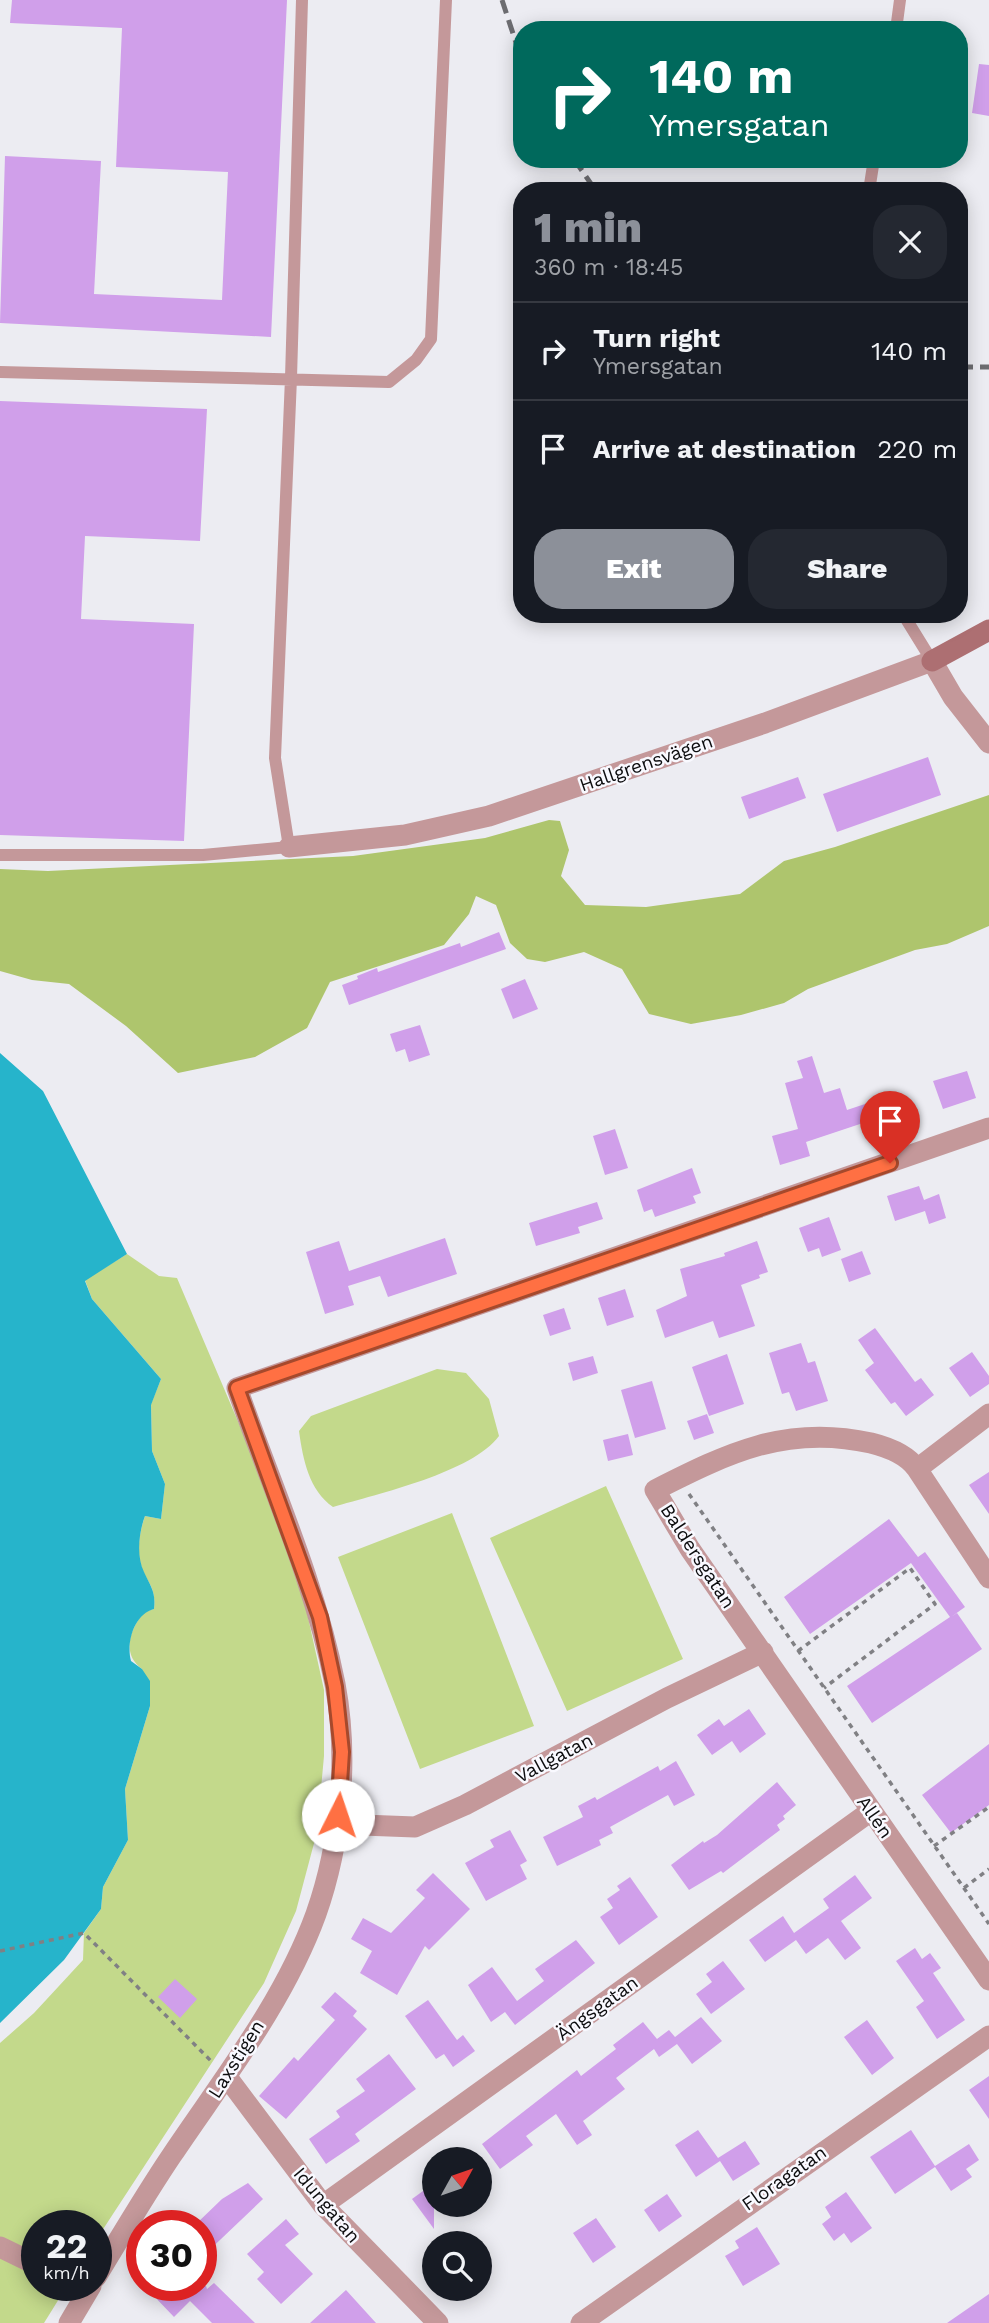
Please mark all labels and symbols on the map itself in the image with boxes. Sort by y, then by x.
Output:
street label: Hallgrensvägen [576,729,716,797]
pin [860,1091,920,1163]
street label: Baldersgatan [656,1499,740,1613]
street label: Vallgatan [511,1728,597,1788]
position arrow [301,1778,375,1852]
street label: Allén [852,1791,898,1843]
street label: Ängsgatan [552,1971,642,2045]
street label: Laxstigen [203,2016,269,2102]
street label: Floragatan [737,2140,831,2216]
north arrow [422,2147,492,2217]
street label: Idungatan [289,2162,365,2248]
speed limit sign: 30 [126,2210,217,2301]

